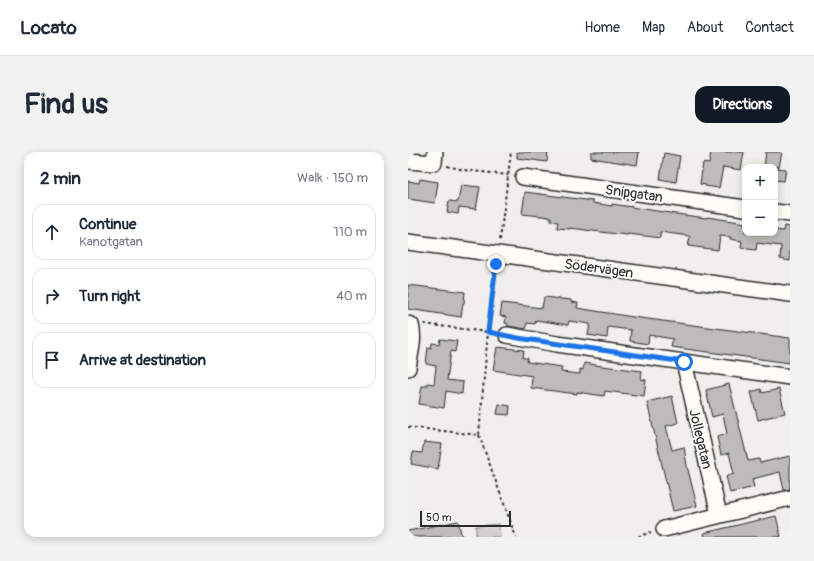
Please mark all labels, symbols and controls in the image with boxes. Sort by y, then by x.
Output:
text: Locato [20,16,77,40]
text: Home [585,19,620,36]
text: Map [642,19,665,36]
text: About [687,19,723,36]
text: Contact [745,19,794,36]
button: Directions [695,86,790,123]
text: Find us [24,87,108,122]
map controls [742,164,778,236]
button: + [742,164,778,200]
text: 2 min [40,168,81,189]
text: Walk · 150 m [297,170,368,186]
street label: Snipgatan [604,181,664,206]
button: − [742,200,778,236]
text: Continue [79,215,137,234]
icon: ahead [41,221,63,243]
text: 110 m [334,224,367,240]
text: Kanotgatan [79,234,143,250]
route end [487,255,505,273]
street label: Södervägen [563,255,634,282]
icon: right [41,285,63,307]
text: Turn right [79,287,140,306]
text: 40 m [336,288,367,304]
icon: arrive [41,349,63,371]
text: Arrive at destination [79,351,206,370]
route start [675,353,693,371]
street label: Jollegatan [685,408,716,471]
scale bar [420,509,511,528]
text: 50 m [426,511,452,524]

